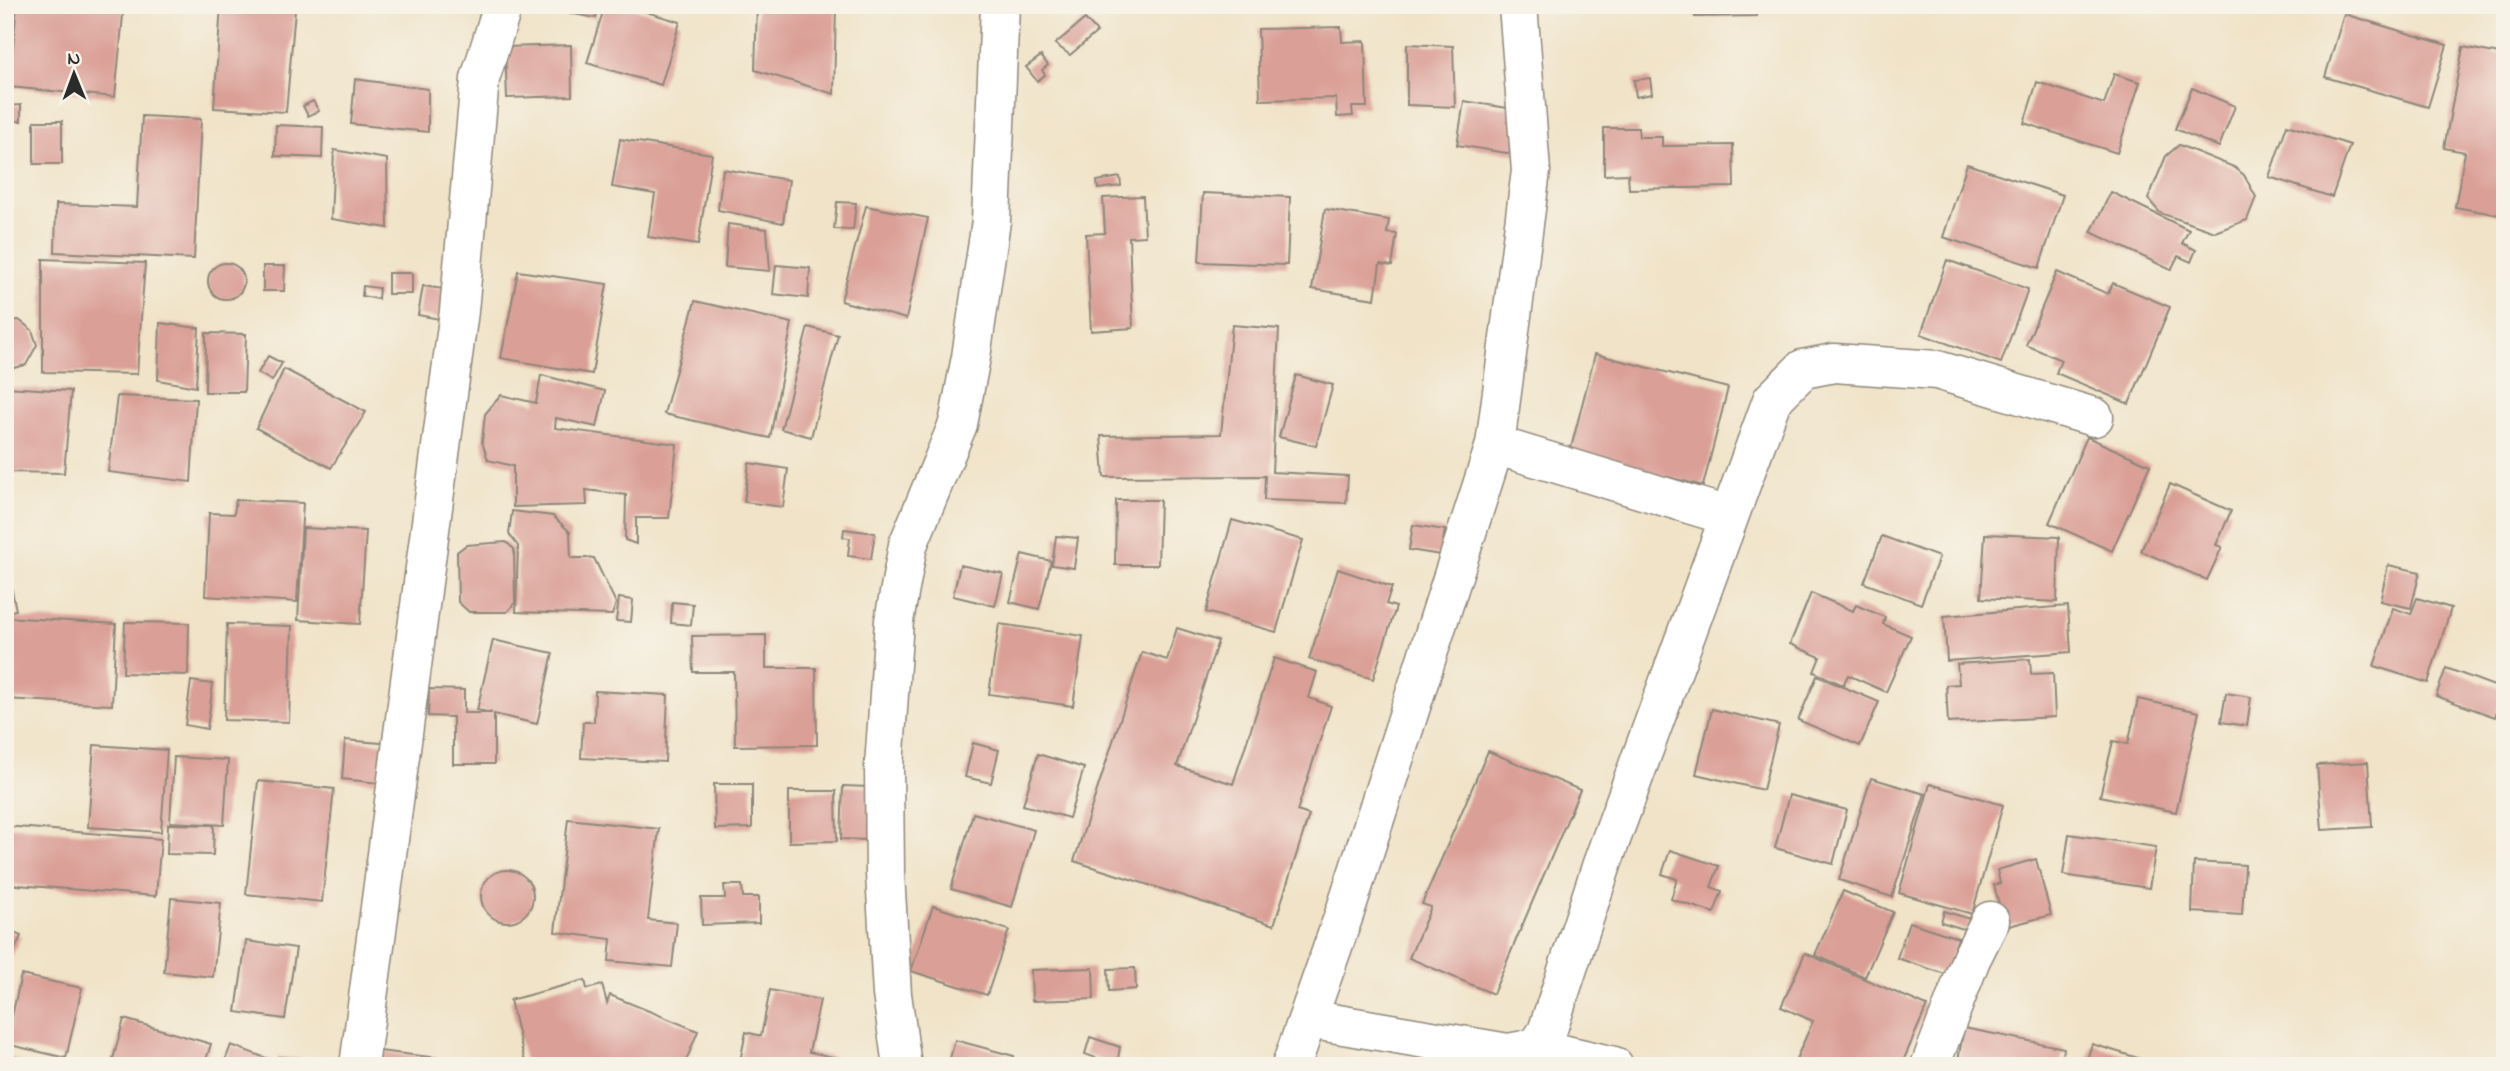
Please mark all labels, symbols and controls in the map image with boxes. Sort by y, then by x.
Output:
north arrow [38,38,108,108]
text: N [67,46,81,73]

